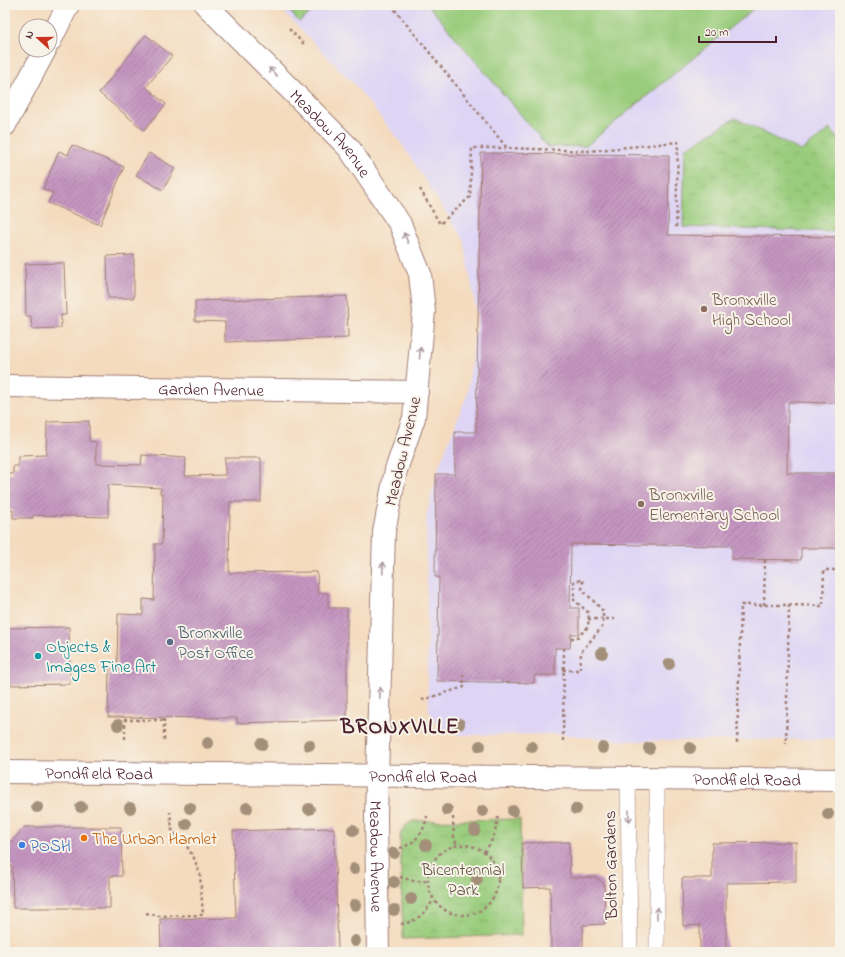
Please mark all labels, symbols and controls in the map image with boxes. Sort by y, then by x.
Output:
north arrow [18,18,58,58]
scale bar [699,18,776,44]
text: 20 m [705,24,728,42]
text: N [21,28,38,41]
one-way arrow [268,67,278,77]
street label: Meadow Avenue [283,84,377,183]
one-way arrow [401,232,409,244]
place label: Bronxville High School [711,288,791,335]
marker: Bronxville High School [699,304,709,314]
one-way arrow [417,347,424,360]
street label: Garden Avenue [158,377,264,404]
street label: Meadow Avenue [379,394,428,509]
place label: Bronxville Elementary School [648,483,780,529]
marker: Bronxville Elementary School [636,499,646,509]
one-way arrow [379,562,387,575]
place label: Bronxville Post Office [177,621,254,666]
place label: Objects & Images Fine Art [46,635,157,682]
marker: Bronxville Post Office [165,637,175,647]
marker: Objects & Images Fine Art [33,651,43,661]
one-way arrow [376,687,384,700]
district label: BRONXVILLE [339,713,460,743]
street label: Pondfield Road [45,761,153,787]
street label: Pondfield Road [369,764,477,791]
street label: Pondfield Road [693,768,801,794]
street label: Meadow Avenue [362,800,388,913]
one-way arrow [625,809,633,822]
street label: Bolton Gardens [598,810,625,921]
place label: The Urban Hamlet [92,827,217,852]
marker: The Urban Hamlet [79,833,89,843]
place label: POSH [30,834,71,859]
marker: POSH [17,840,27,850]
park label: Bicentennial Park [420,858,505,903]
one-way arrow [653,907,661,920]

